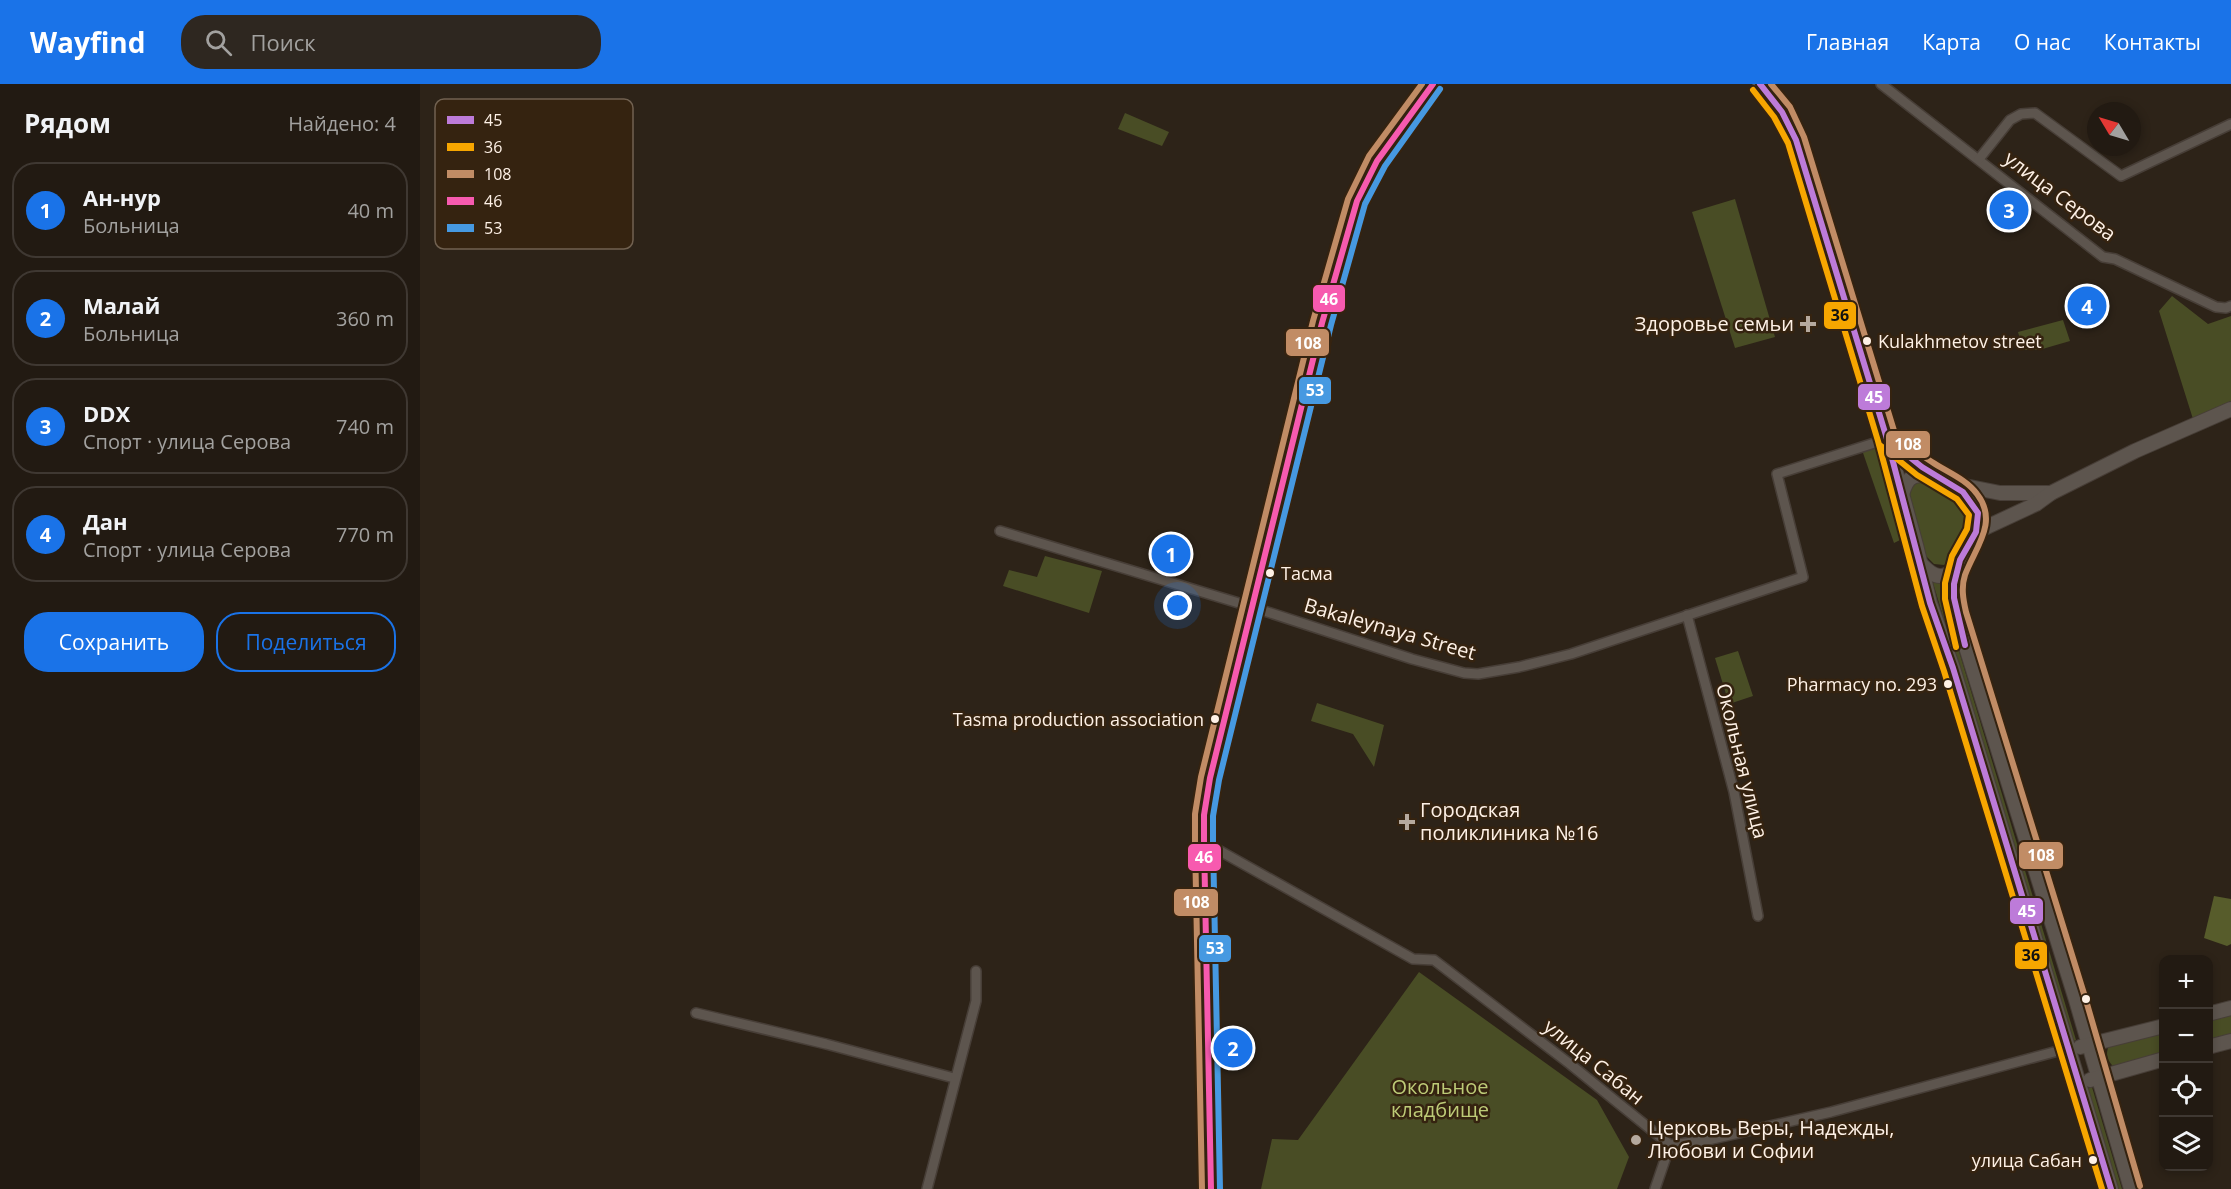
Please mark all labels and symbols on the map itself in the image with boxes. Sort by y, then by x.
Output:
legend [435,99,633,249]
north arrow [2087,102,2141,156]
text: 45 [484,109,502,131]
text: 36 [484,136,502,158]
street label: улица Серова [1999,145,2122,247]
text: 108 [484,163,511,185]
pin: 3 [1990,188,2028,232]
text: 46 [484,190,502,212]
text: 53 [484,217,502,239]
line badge: 46 [1312,284,1346,313]
pin: 4 [2068,284,2106,328]
text: 46 [1320,288,1338,310]
line badge: 36 [1823,301,1857,330]
text: 36 [1831,304,1849,326]
place label: Здоровье семьи [1635,310,1794,337]
marker: Здоровье семьи [1799,315,1817,333]
line badge: 108 [1285,328,1330,357]
place label: Kulakhmetov street [1878,329,2042,353]
text: 108 [1294,332,1322,354]
marker: Kulakhmetov street [1861,335,1873,347]
line badge: 53 [1298,376,1332,405]
text: 53 [1306,379,1324,401]
line badge: 45 [1857,383,1891,411]
text: 45 [1865,386,1883,408]
line badge: 108 [1885,430,1931,459]
text: 108 [1894,433,1922,455]
pin: 1 [1152,532,1191,576]
place label: Тасма [1281,561,1333,585]
marker: Тасма [1264,567,1276,579]
your location [1163,591,1192,620]
street label: Bakaleynaya Street [1301,591,1479,666]
place label: Pharmacy no. 293 [1787,672,1937,696]
marker: Pharmacy no. 293 [1942,678,1954,690]
street label: Окольная улица [1710,680,1775,841]
place label: Tasma production association [953,707,1204,731]
marker: Tasma production association [1209,713,1221,725]
place label: Городская поликлиника №16 [1420,796,1598,846]
marker: Городская поликлиника №16 [1398,813,1416,831]
line badge: 108 [2018,841,2064,870]
line badge: 46 [1187,843,1222,872]
text: 108 [2027,844,2055,866]
text: 46 [1195,846,1213,868]
line badge: 108 [1173,888,1219,917]
text: 108 [1182,891,1210,913]
line badge: 45 [2009,897,2044,925]
text: 45 [2018,900,2036,922]
line badge: 53 [1198,934,1232,963]
text: 53 [1206,937,1224,959]
line badge: 36 [2014,941,2048,970]
text: 36 [2022,944,2040,966]
unlabelled marker [2080,993,2092,1005]
street label: улица Сабан [1538,1013,1650,1111]
pin: 2 [1214,1026,1252,1070]
park label: Окольное кладбище [1391,1073,1489,1123]
place label: Церковь Веры, Надежды, Любови и Софии [1648,1114,1894,1164]
marker: Церковь Веры, Надежды, Любови и Софии [1629,1133,1643,1147]
place label: улица Сабан [1972,1148,2082,1172]
marker: улица Сабан [2087,1154,2099,1166]

